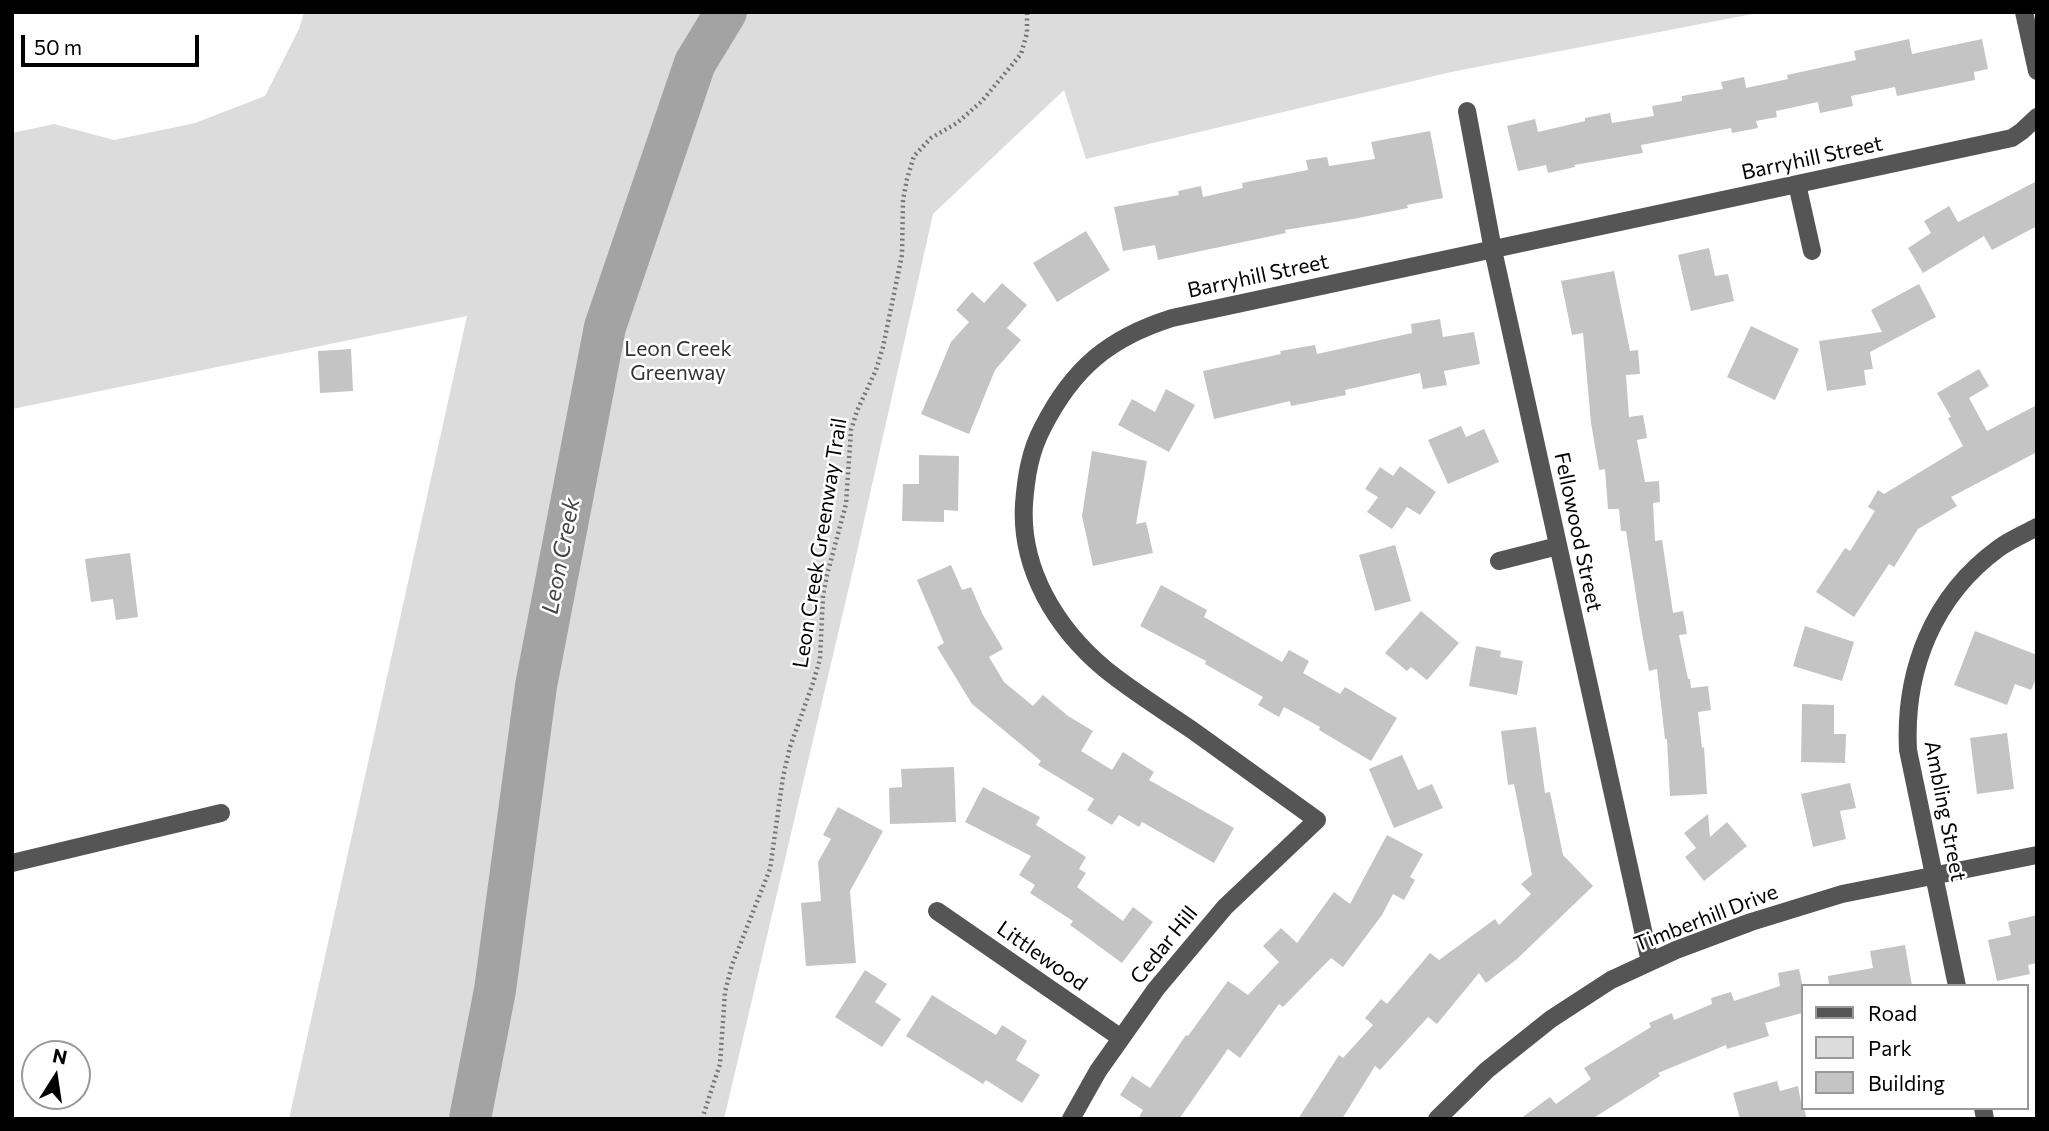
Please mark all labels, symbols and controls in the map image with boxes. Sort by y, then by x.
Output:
scale bar [24,21,203,65]
text: 50 m [34,34,82,59]
street label: Barryhill Street [1739,131,1885,185]
street label: Barryhill Street [1185,249,1331,303]
park label: Leon Creek Greenway [624,336,732,386]
street label: Leon Creek Greenway Trail [788,416,852,670]
street label: Fellowood Street [1549,450,1607,614]
water label: Leon Creek [536,495,586,617]
street label: Ambling Street [1919,739,1971,883]
street label: Timberhill Drive [1631,879,1781,957]
street label: Cedar Hill [1125,901,1203,989]
street label: Littlewood [992,916,1092,996]
legend [1800,984,2028,1110]
text: Road [1868,1000,1917,1025]
text: Park [1868,1035,1912,1060]
north arrow [21,1040,91,1110]
text: N [51,1043,69,1069]
text: Building [1868,1070,1945,1095]

